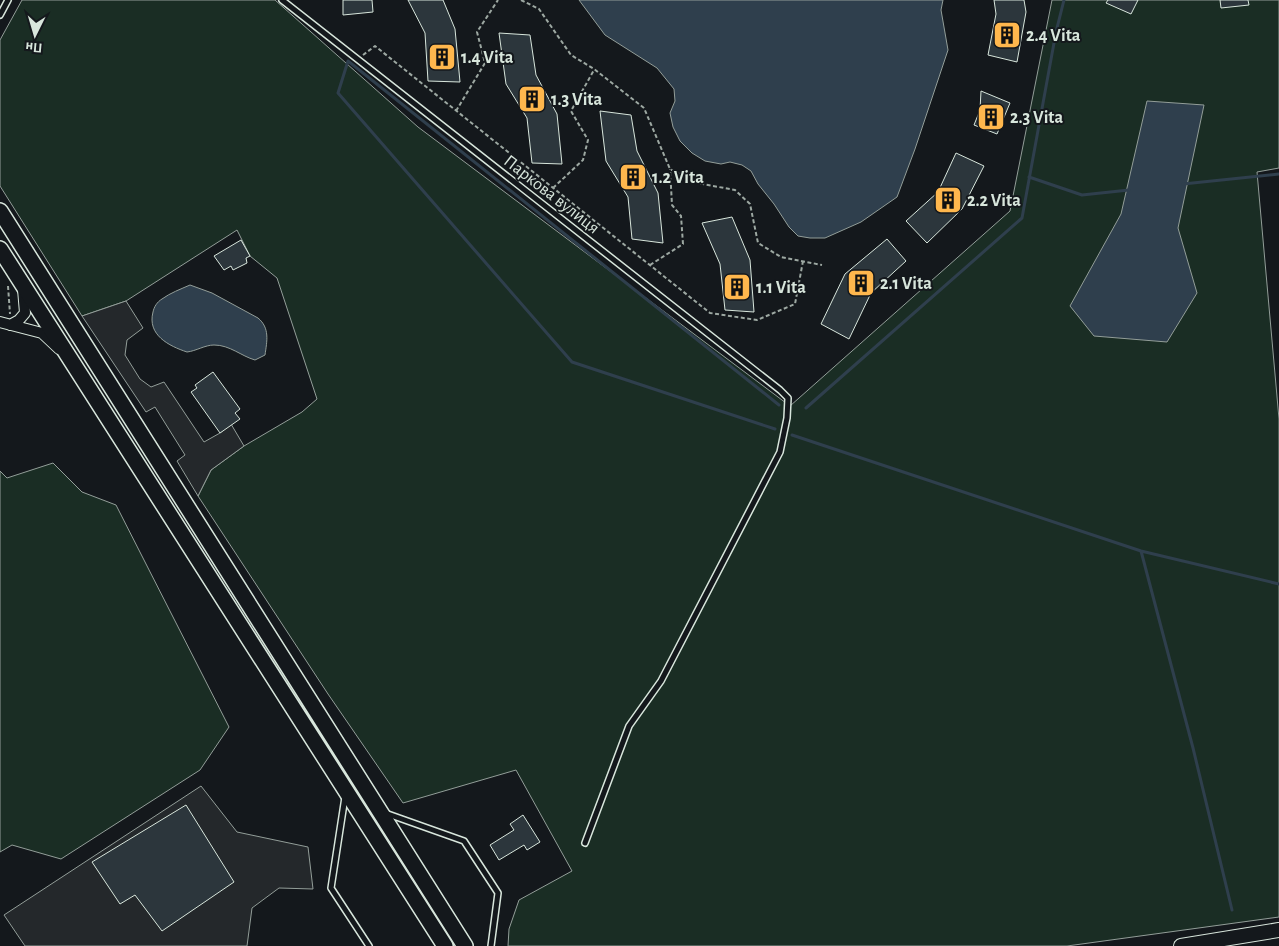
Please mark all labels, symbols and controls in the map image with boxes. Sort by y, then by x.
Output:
north arrow [10,10,60,60]
building icon: 2.4 Vita [992,20,1022,50]
place label: 2.4 Vita [1026,27,1081,45]
text: Пн [25,39,43,55]
building icon: 1.4 Vita [427,42,457,72]
place label: 1.4 Vita [461,49,514,67]
building icon: 1.3 Vita [517,84,547,114]
place label: 1.3 Vita [551,91,602,109]
building icon: 2.3 Vita [976,102,1006,132]
place label: 2.3 Vita [1010,109,1063,127]
street label: Паркова вулиця [500,152,603,238]
building icon: 1.2 Vita [618,162,648,192]
place label: 1.2 Vita [652,169,704,187]
building icon: 2.2 Vita [933,185,963,215]
place label: 2.2 Vita [967,192,1021,210]
building icon: 2.1 Vita [846,268,876,298]
building icon: 1.1 Vita [722,272,752,302]
place label: 2.1 Vita [880,275,932,293]
place label: 1.1 Vita [756,279,806,297]

